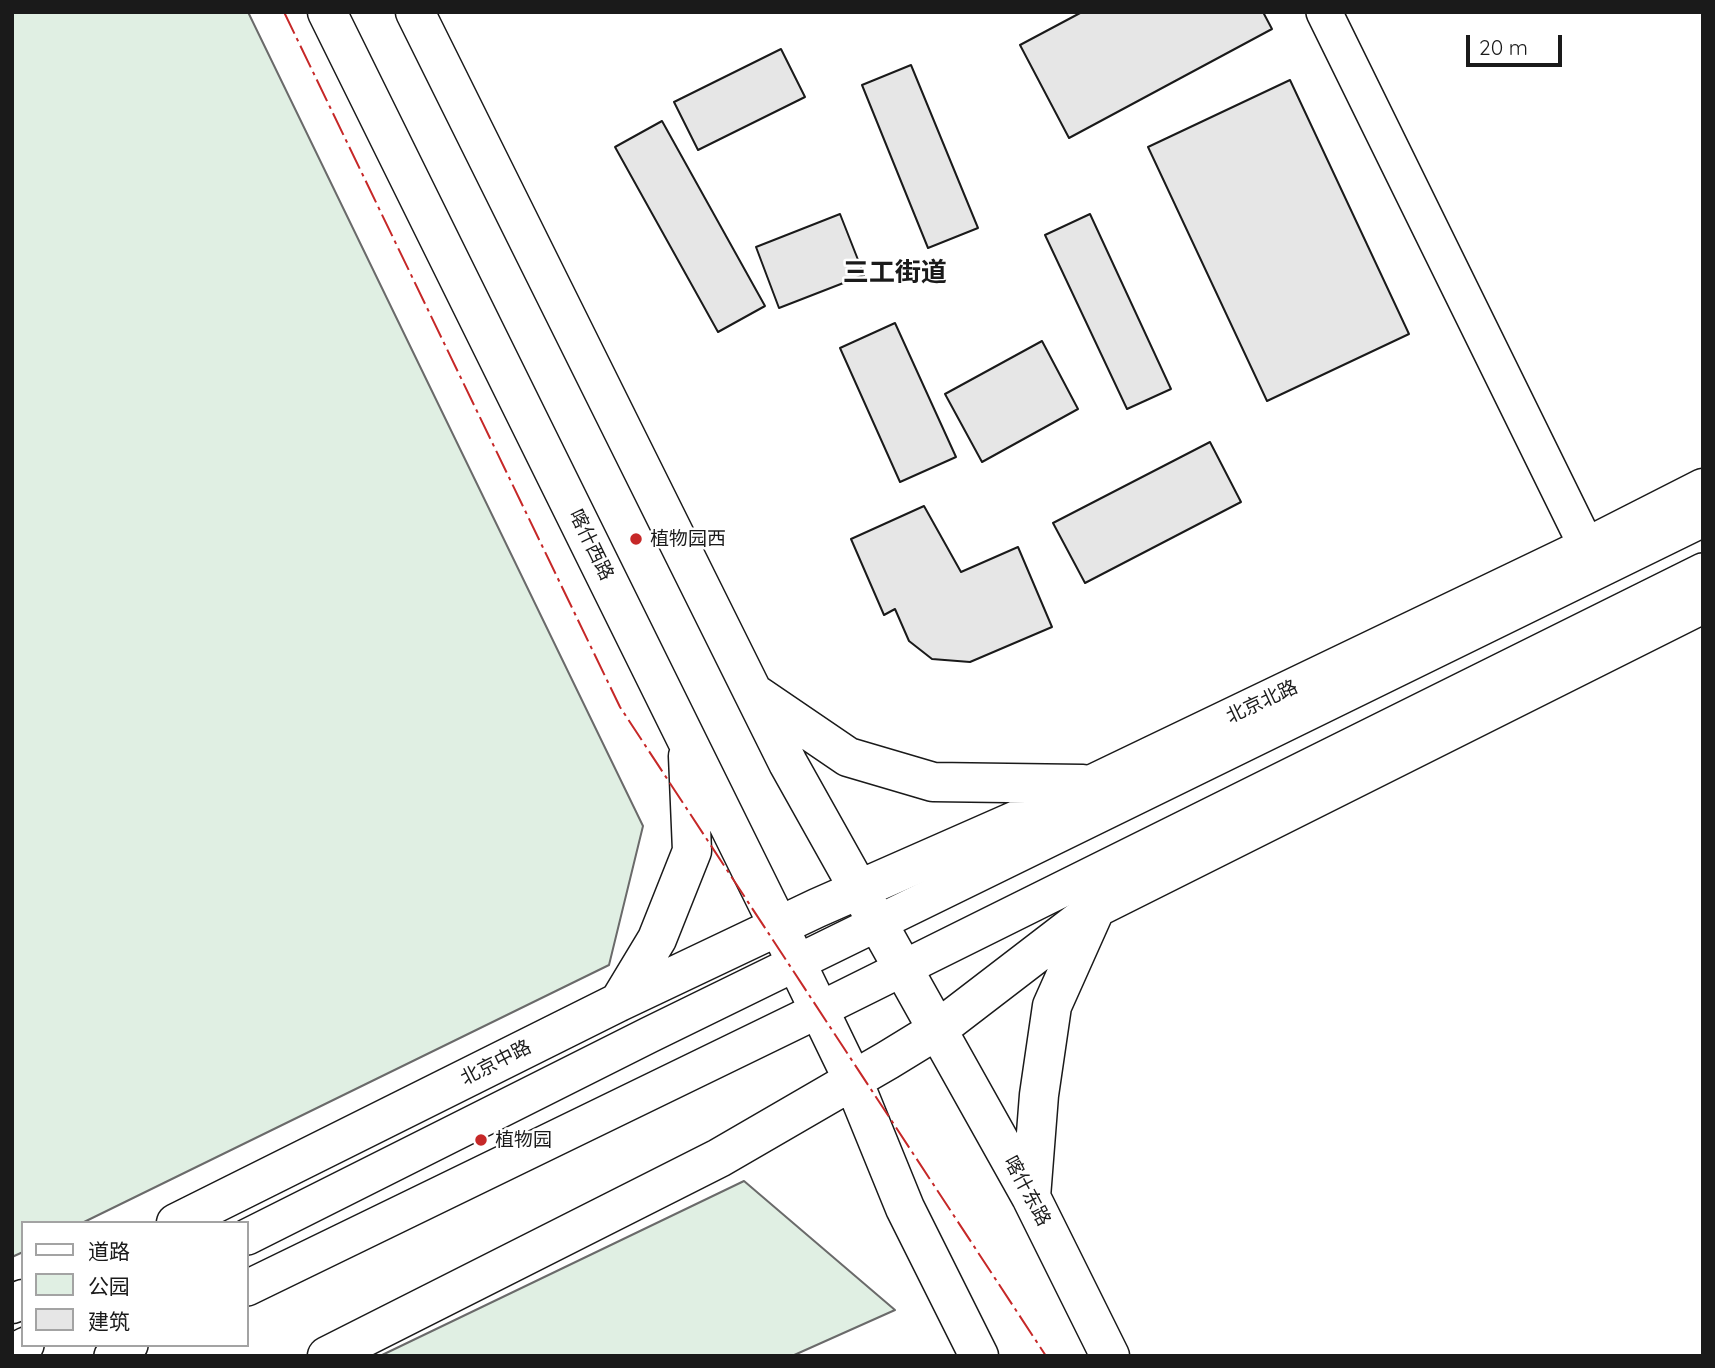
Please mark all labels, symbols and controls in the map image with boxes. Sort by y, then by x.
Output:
scale bar [1470,21,1566,65]
text: 20 m [1479,34,1528,60]
district label: 三工街道 [843,257,947,289]
street label: 喀什西路 [564,506,618,584]
place label: 植物园西 [650,528,726,550]
marker: 植物园西 [628,531,644,547]
street label: 北京北路 [1223,676,1301,728]
street label: 北京中路 [457,1036,535,1090]
place label: 植物园 [495,1129,552,1151]
marker: 植物园 [473,1132,489,1148]
street label: 喀什东路 [999,1152,1055,1230]
legend [21,1221,248,1347]
text: 道路 [88,1238,130,1264]
text: 公园 [88,1273,130,1299]
text: 建筑 [88,1308,130,1334]

